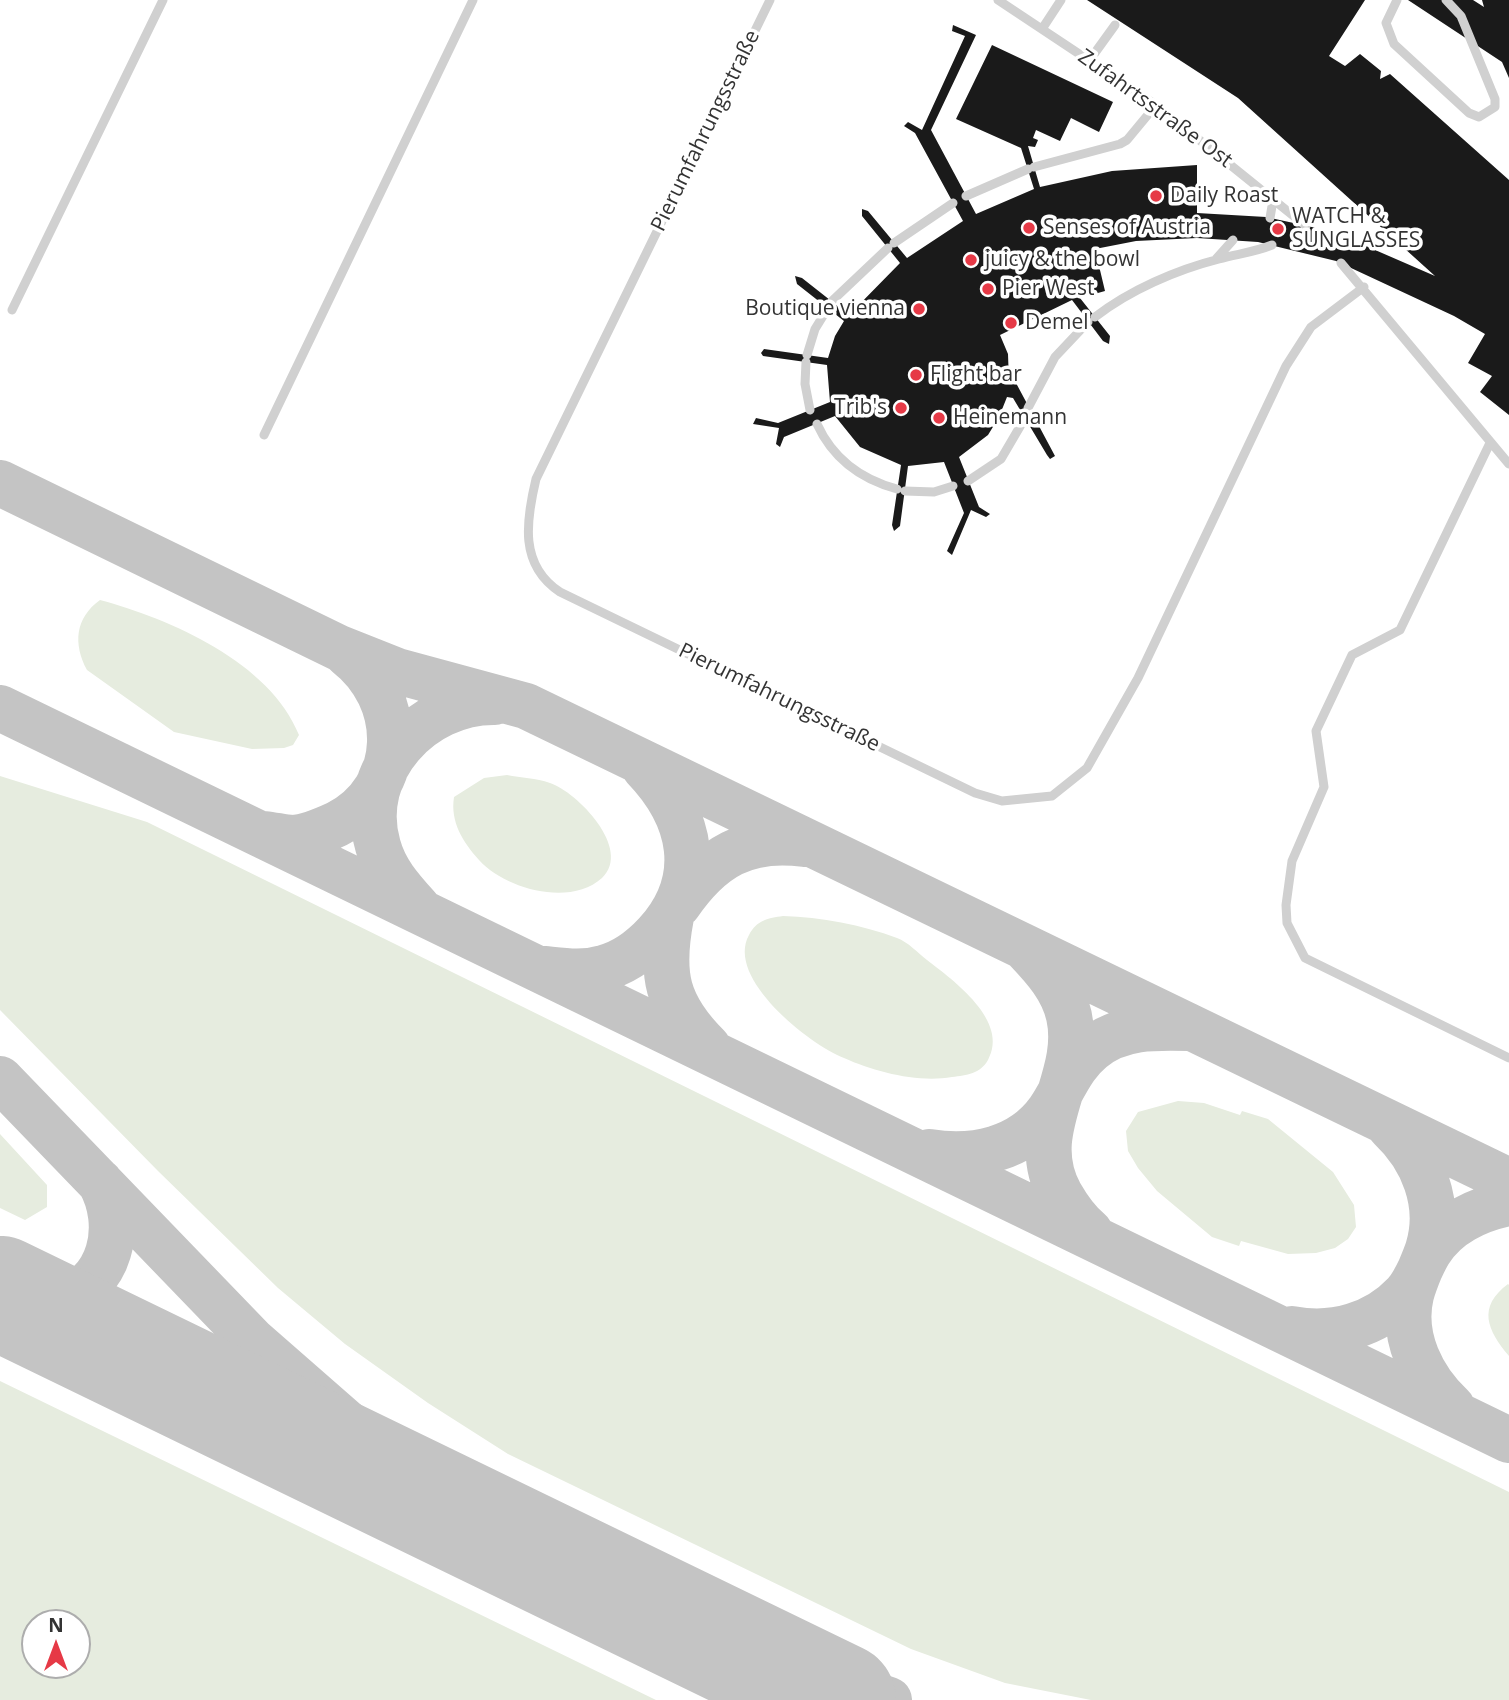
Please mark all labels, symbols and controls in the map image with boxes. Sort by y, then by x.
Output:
street label: Pierumfahrungsstraße [646,26,766,236]
street label: Zufahrtsstraße Ost [1073,45,1237,173]
place label: Daily Roast [1170,183,1278,209]
marker: Daily Roast [1148,188,1164,204]
place label: WATCH & SUNGLASSES [1292,204,1420,254]
place label: Senses of Austria [1043,215,1211,241]
marker: Senses of Austria [1021,220,1037,236]
marker: WATCH & SUNGLASSES [1270,221,1286,237]
place label: juicy & the bowl [985,247,1140,273]
marker: juicy & the bowl [963,252,979,268]
place label: Pier West [1002,276,1094,302]
marker: Pier West [980,281,996,297]
place label: Boutique vienna [745,296,905,322]
marker: Boutique vienna [911,301,927,317]
place label: Demel [1025,310,1089,336]
marker: Demel [1003,315,1019,331]
place label: Flight bar [930,362,1022,388]
marker: Flight bar [908,367,924,383]
place label: Trib's [834,395,887,421]
marker: Trib's [893,400,909,416]
place label: Heinemann [953,405,1067,431]
marker: Heinemann [931,410,947,426]
street label: Pierumfahrungsstraße [674,638,884,758]
north arrow [21,1609,91,1679]
text: N [48,1612,64,1638]

